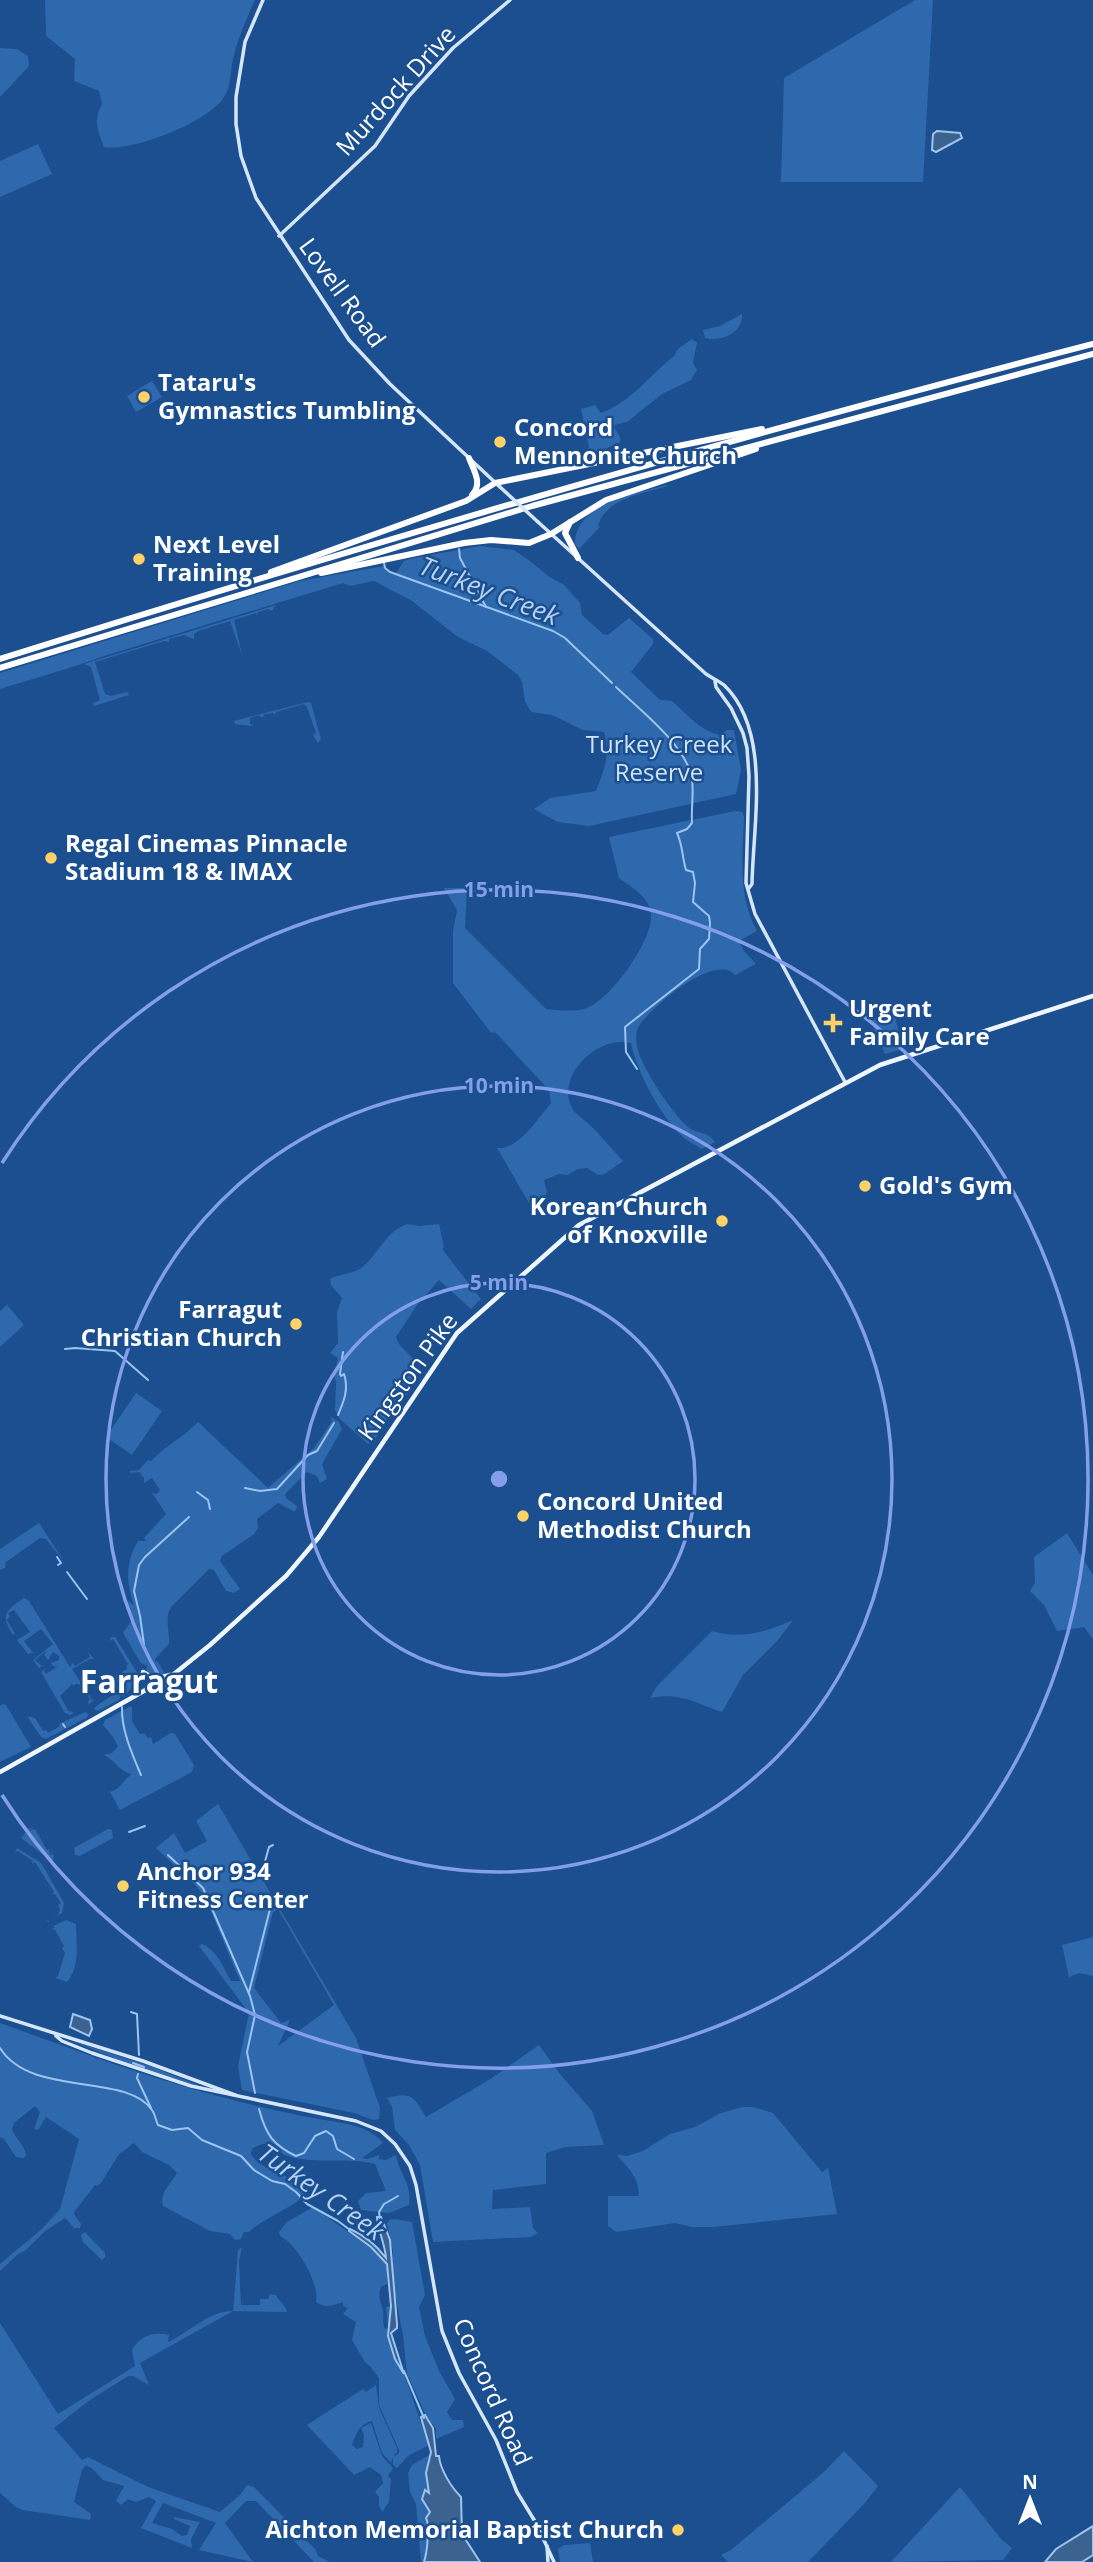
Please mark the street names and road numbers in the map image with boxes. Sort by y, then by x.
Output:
street label: Murdock Drive [328,18,462,162]
street label: Lovell Road [292,231,394,354]
street label: Kingston Pike [349,1306,464,1447]
street label: Concord Road [446,2312,541,2470]

